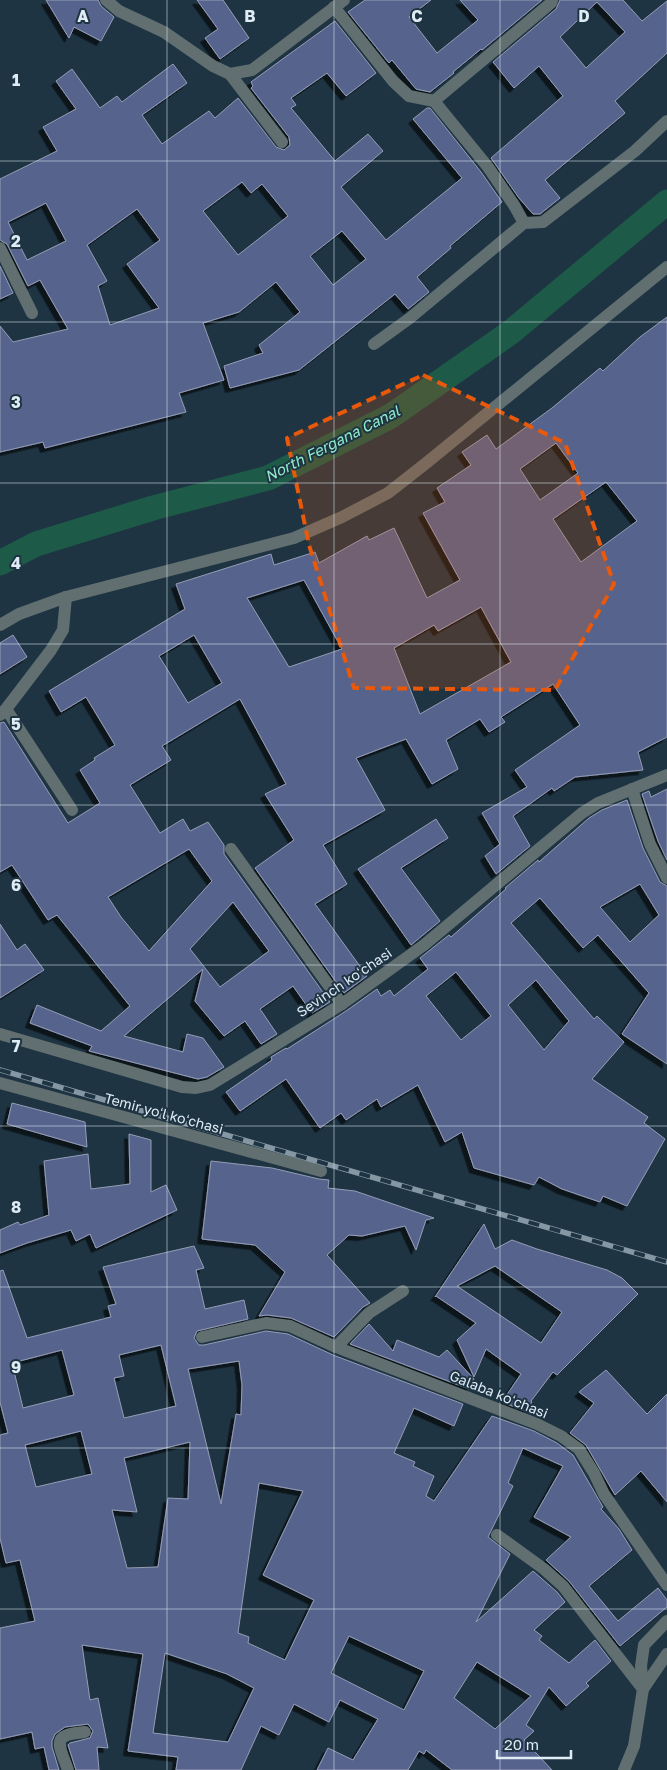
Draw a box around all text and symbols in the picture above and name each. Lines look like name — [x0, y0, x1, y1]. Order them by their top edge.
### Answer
text: A — [77, 6, 89, 26]
text: B — [244, 6, 256, 26]
text: C — [411, 6, 423, 26]
text: D — [578, 6, 590, 26]
text: 1 — [12, 70, 20, 90]
text: 2 — [11, 231, 21, 251]
text: 3 — [11, 392, 21, 412]
water label: North Fergana Canal — [262, 401, 404, 486]
text: 4 — [11, 553, 21, 573]
text: 5 — [11, 714, 21, 734]
text: 6 — [11, 875, 21, 895]
street label: Sevinch koʻchasi — [293, 944, 395, 1020]
text: 7 — [12, 1036, 21, 1056]
street label: Temir yoʻl koʻchasi — [103, 1089, 225, 1137]
text: 8 — [11, 1197, 21, 1217]
text: 9 — [11, 1357, 21, 1377]
street label: Galaba koʻchasi — [447, 1367, 551, 1421]
scale bar — [497, 1728, 571, 1760]
text: 20 m — [504, 1735, 539, 1753]

